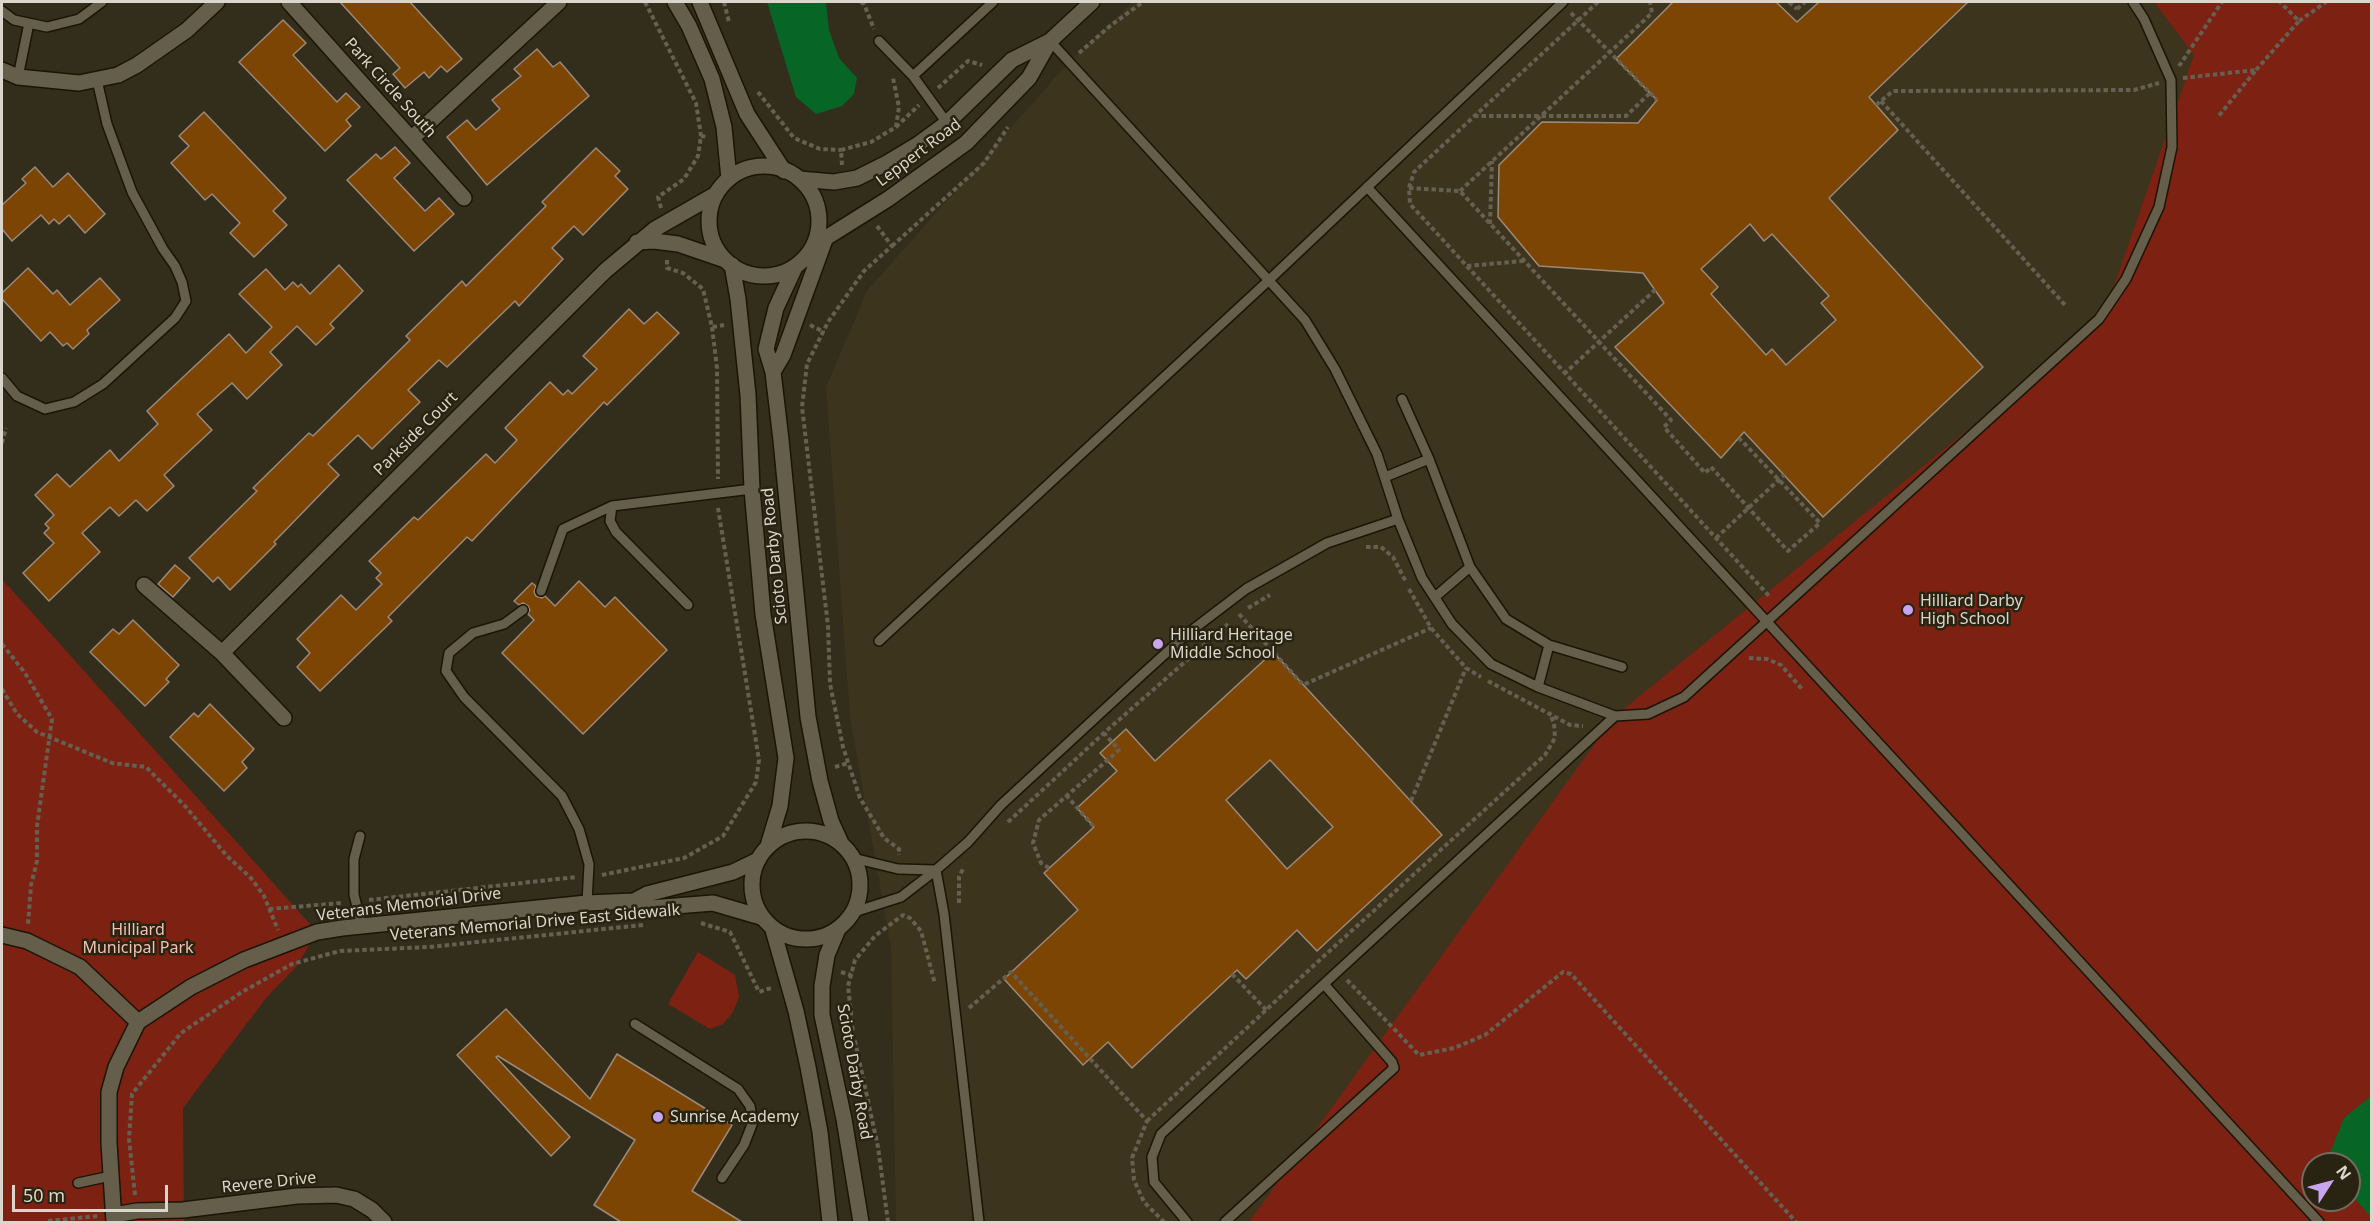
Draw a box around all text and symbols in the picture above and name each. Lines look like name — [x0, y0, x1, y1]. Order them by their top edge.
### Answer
street label: Park Circle South — [340, 34, 440, 142]
street label: Leppert Road — [873, 115, 965, 191]
street label: Parkside Court — [370, 388, 462, 480]
street label: Scioto Darby Road — [758, 487, 792, 625]
place label: Hilliard Darby High School — [1920, 591, 2023, 629]
marker: Hilliard Darby High School — [1901, 603, 1915, 617]
place label: Hilliard Heritage Middle School — [1170, 625, 1293, 663]
marker: Hilliard Heritage Middle School — [1151, 637, 1165, 651]
street label: Veterans Memorial Drive — [316, 884, 502, 926]
street label: Veterans Memorial Drive East Sidewalk — [389, 901, 681, 945]
park label: Hilliard Municipal Park — [82, 920, 194, 958]
street label: Scioto Darby Road — [833, 1003, 875, 1141]
place label: Sunrise Academy — [670, 1107, 799, 1127]
marker: Sunrise Academy — [651, 1110, 665, 1124]
north arrow — [2301, 1152, 2361, 1212]
text: N — [2331, 1161, 2357, 1184]
street label: Revere Drive — [221, 1168, 317, 1198]
scale bar — [15, 1173, 171, 1211]
text: 50 m — [23, 1183, 65, 1207]

